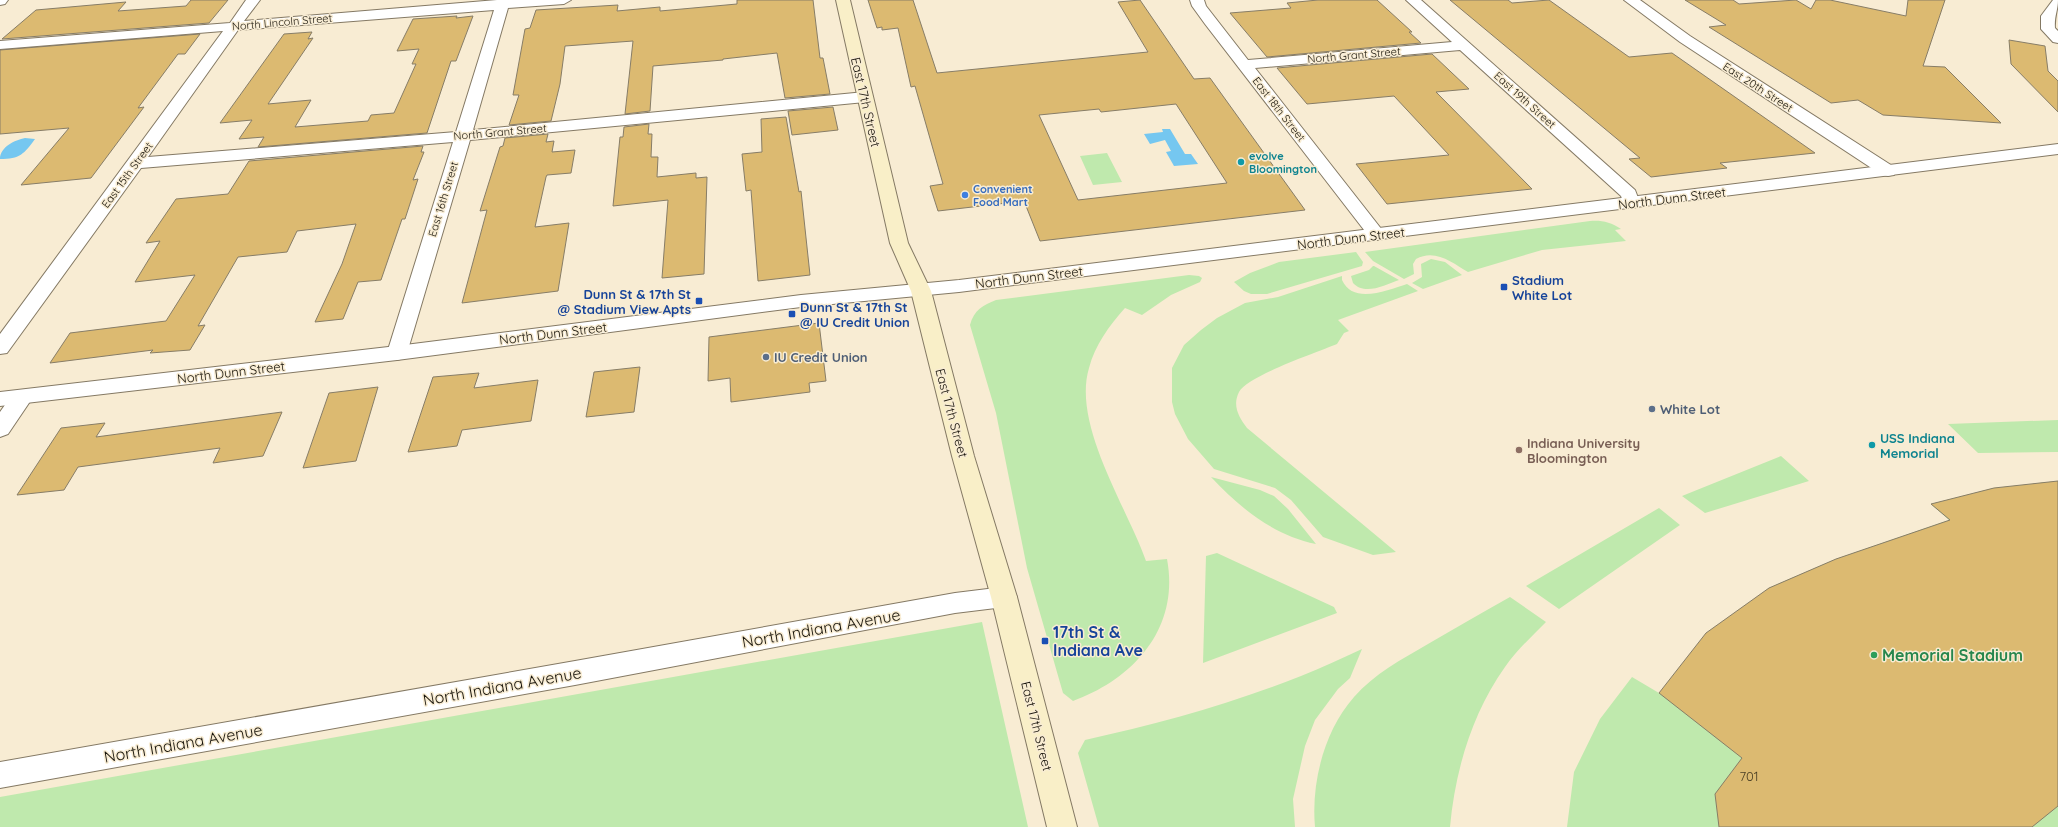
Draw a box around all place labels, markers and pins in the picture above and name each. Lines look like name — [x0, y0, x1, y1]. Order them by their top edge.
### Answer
place label: evolve Bloomington — [1249, 149, 1317, 176]
marker: evolve Bloomington — [1236, 157, 1246, 167]
place label: Convenient Food Mart — [973, 182, 1033, 209]
marker: Convenient Food Mart — [960, 190, 970, 200]
place label: Stadium White Lot — [1512, 272, 1572, 303]
marker: Stadium White Lot — [1499, 282, 1509, 292]
place label: Dunn St & 17th St @ Stadium View Apts — [558, 286, 691, 317]
marker: Dunn St & 17th St @ Stadium View Apts — [694, 296, 704, 306]
place label: Dunn St & 17th St @ IU Credit Union — [800, 299, 910, 330]
marker: Dunn St & 17th St @ IU Credit Union — [787, 309, 797, 319]
place label: IU Credit Union — [774, 349, 868, 365]
marker: IU Credit Union — [761, 352, 771, 362]
place label: White Lot — [1660, 401, 1720, 417]
marker: White Lot — [1647, 404, 1657, 414]
place label: USS Indiana Memorial — [1880, 430, 1955, 461]
place label: Indiana University Bloomington — [1527, 435, 1640, 466]
marker: USS Indiana Memorial — [1867, 440, 1877, 450]
marker: Indiana University Bloomington — [1514, 445, 1524, 455]
place label: 17th St & Indiana Ave — [1053, 622, 1143, 660]
marker: 17th St & Indiana Ave — [1040, 636, 1050, 646]
place label: Memorial Stadium — [1882, 645, 2023, 665]
marker: Memorial Stadium — [1869, 650, 1879, 660]

